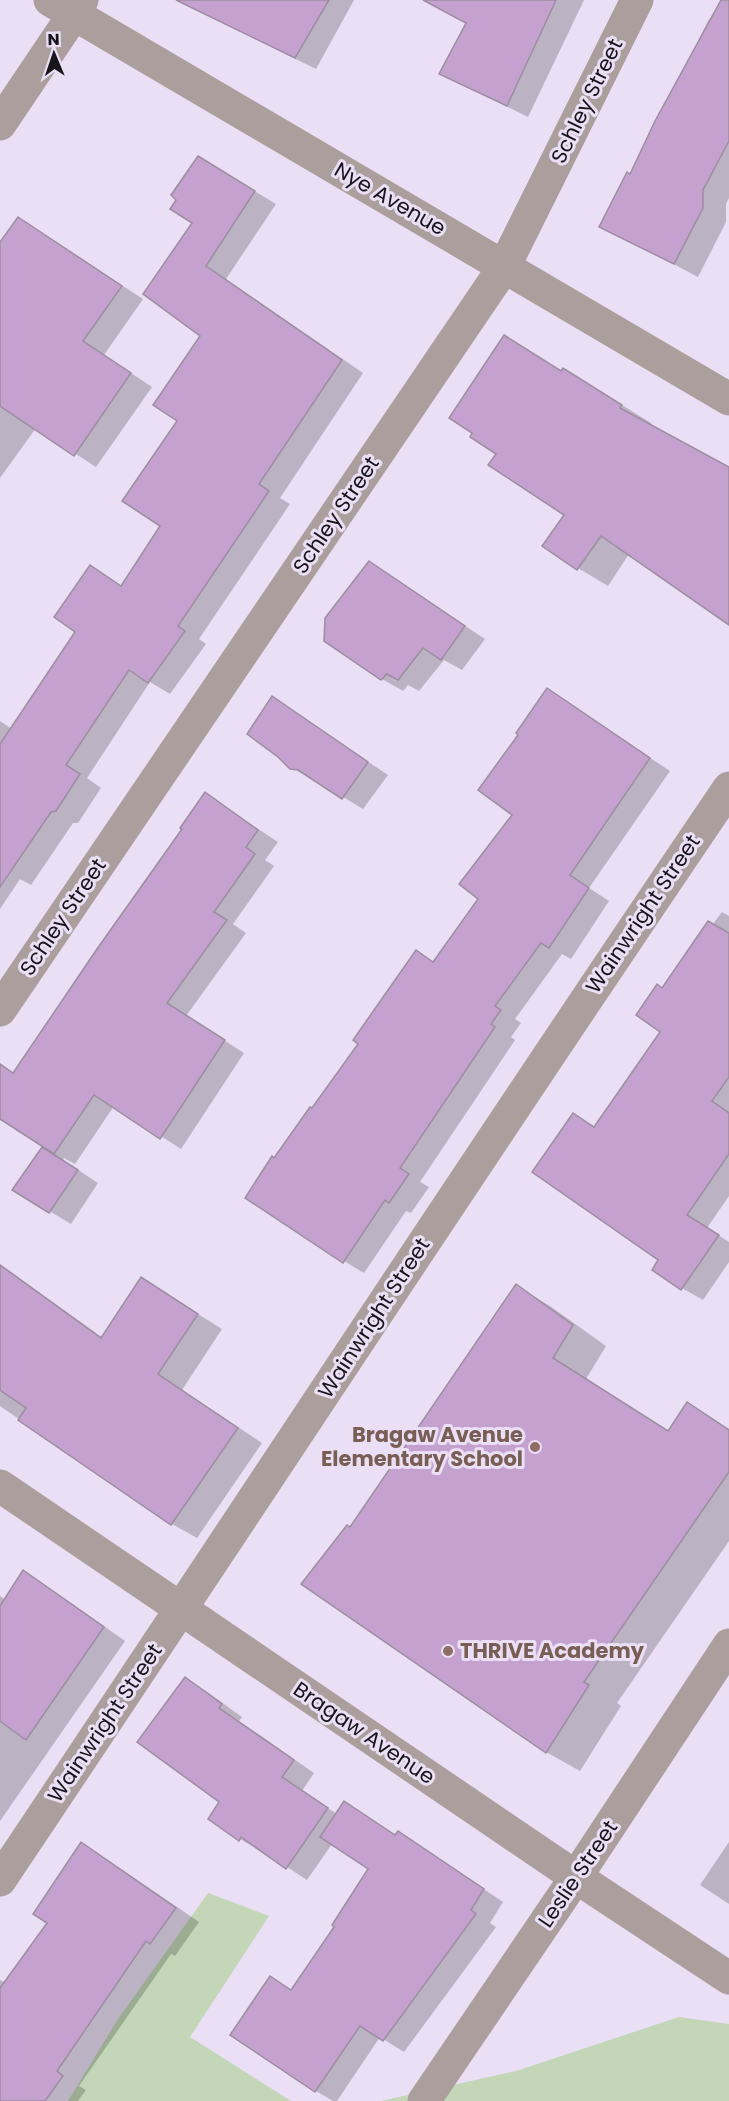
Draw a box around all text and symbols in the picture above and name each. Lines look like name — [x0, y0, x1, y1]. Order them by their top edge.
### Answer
north arrow — [24, 24, 84, 84]
text: N — [47, 28, 60, 51]
street label: Schley Street — [544, 33, 629, 168]
street label: Nye Avenue — [329, 155, 451, 242]
street label: Schley Street — [286, 450, 386, 579]
street label: Wainwright Street — [579, 829, 707, 999]
street label: Schley Street — [13, 852, 113, 981]
street label: Wainwright Street — [311, 1232, 436, 1404]
place label: Bragaw Avenue Elementary School — [321, 1420, 523, 1473]
marker: Bragaw Avenue Elementary School — [528, 1440, 542, 1454]
place label: THRIVE Academy — [460, 1636, 645, 1665]
street label: Wainwright Street — [41, 1638, 169, 1808]
marker: THRIVE Academy — [441, 1644, 455, 1658]
street label: Bragaw Avenue — [288, 1674, 441, 1791]
street label: Leslie Street — [531, 1814, 624, 1933]

